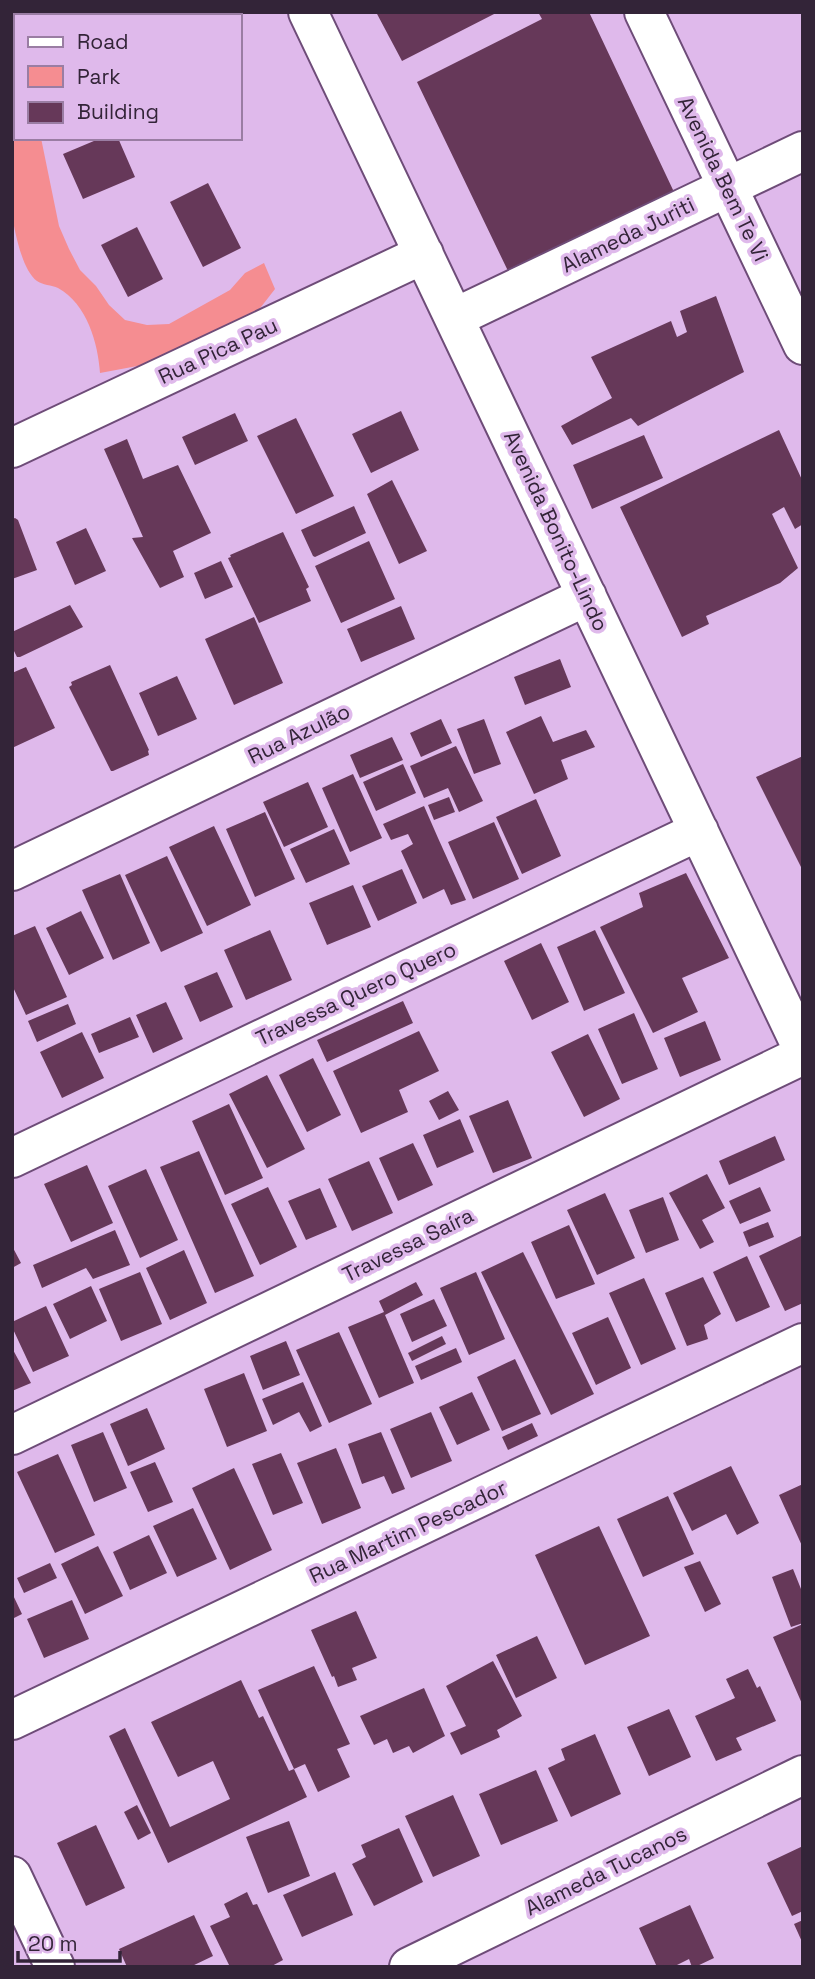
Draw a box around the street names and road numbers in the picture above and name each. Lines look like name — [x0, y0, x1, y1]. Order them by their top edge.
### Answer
street label: Avenida Bem Te Vi — [672, 92, 775, 266]
street label: Alameda Juriti — [557, 191, 699, 278]
street label: Rua Pica Pau — [154, 311, 282, 390]
street label: Avenida Bonito-Lindo — [498, 426, 615, 635]
street label: Rua Azulão — [243, 697, 354, 770]
street label: Travessa Quero Quero — [251, 935, 460, 1052]
street label: Travessa Saíra — [338, 1201, 478, 1288]
street label: Rua Martim Pescador — [305, 1474, 511, 1589]
street label: Alameda Tucanos — [521, 1820, 691, 1921]

